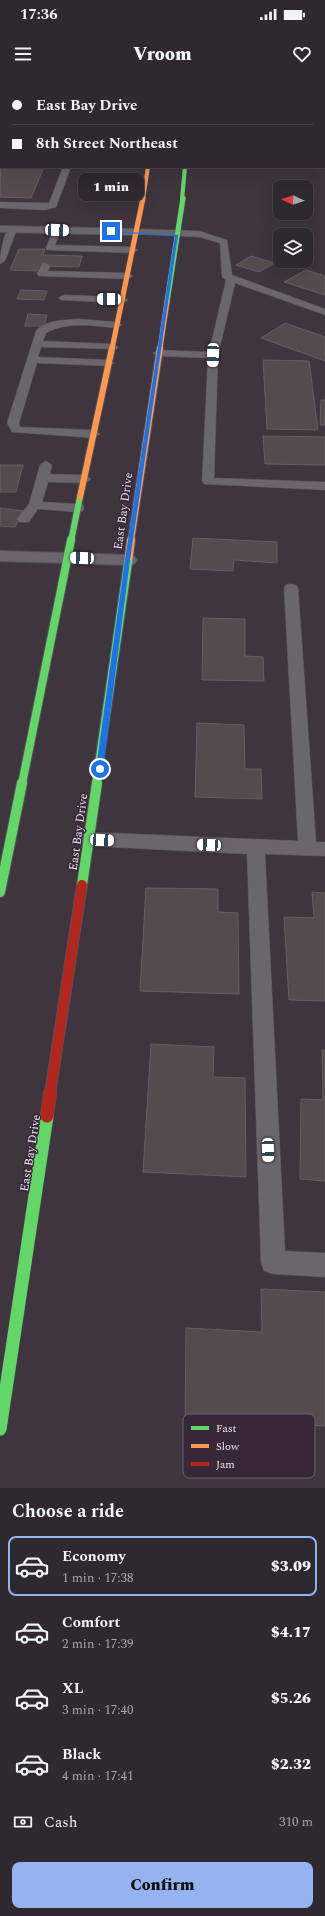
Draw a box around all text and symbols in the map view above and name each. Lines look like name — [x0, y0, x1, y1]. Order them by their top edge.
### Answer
text: 17:36 — [20, 3, 58, 26]
text: Vroom — [133, 41, 192, 68]
icon: menu — [12, 43, 34, 65]
icon: heart — [291, 43, 313, 65]
text: East Bay Drive — [36, 94, 137, 117]
text: 8th Street Northeast — [36, 132, 178, 155]
callout: 1 min — [78, 173, 144, 201]
text: 1 min — [93, 177, 129, 197]
north arrow — [273, 180, 313, 220]
map controls — [273, 180, 313, 268]
route end — [102, 222, 120, 240]
car — [45, 224, 69, 236]
button: layers — [273, 228, 313, 268]
car — [97, 293, 121, 305]
car — [207, 343, 219, 367]
street label: East Bay Drive — [109, 471, 138, 551]
car — [70, 552, 94, 564]
route start — [91, 760, 109, 778]
street label: East Bay Drive — [64, 792, 93, 872]
car — [90, 833, 114, 847]
car — [197, 838, 221, 852]
street label: East Bay Drive — [15, 1113, 46, 1193]
car — [262, 1138, 274, 1162]
legend — [183, 1414, 315, 1478]
text: Fast — [216, 1420, 237, 1437]
text: Slow — [216, 1438, 240, 1455]
text: Jam — [216, 1456, 235, 1473]
text: Choose a ride — [12, 1498, 124, 1525]
text: Economy — [62, 1545, 126, 1568]
icon: car — [14, 1548, 50, 1584]
text: $3.09 — [271, 1555, 311, 1578]
text: 1 min · 17:38 — [62, 1568, 134, 1588]
text: Comfort — [62, 1611, 120, 1634]
icon: car — [14, 1614, 50, 1650]
text: $4.17 — [271, 1621, 311, 1644]
text: 2 min · 17:39 — [62, 1634, 134, 1654]
text: XL — [62, 1677, 83, 1700]
icon: car — [14, 1680, 50, 1716]
text: $5.26 — [271, 1687, 311, 1710]
text: 3 min · 17:40 — [62, 1700, 134, 1720]
text: Black — [62, 1743, 101, 1766]
icon: car — [14, 1746, 50, 1782]
text: $2.32 — [271, 1753, 311, 1776]
text: 4 min · 17:41 — [62, 1766, 134, 1786]
icon: cash — [12, 1811, 34, 1833]
text: Cash — [44, 1811, 77, 1834]
text: 310 m — [279, 1812, 313, 1832]
button: Confirm — [12, 1862, 313, 1908]

